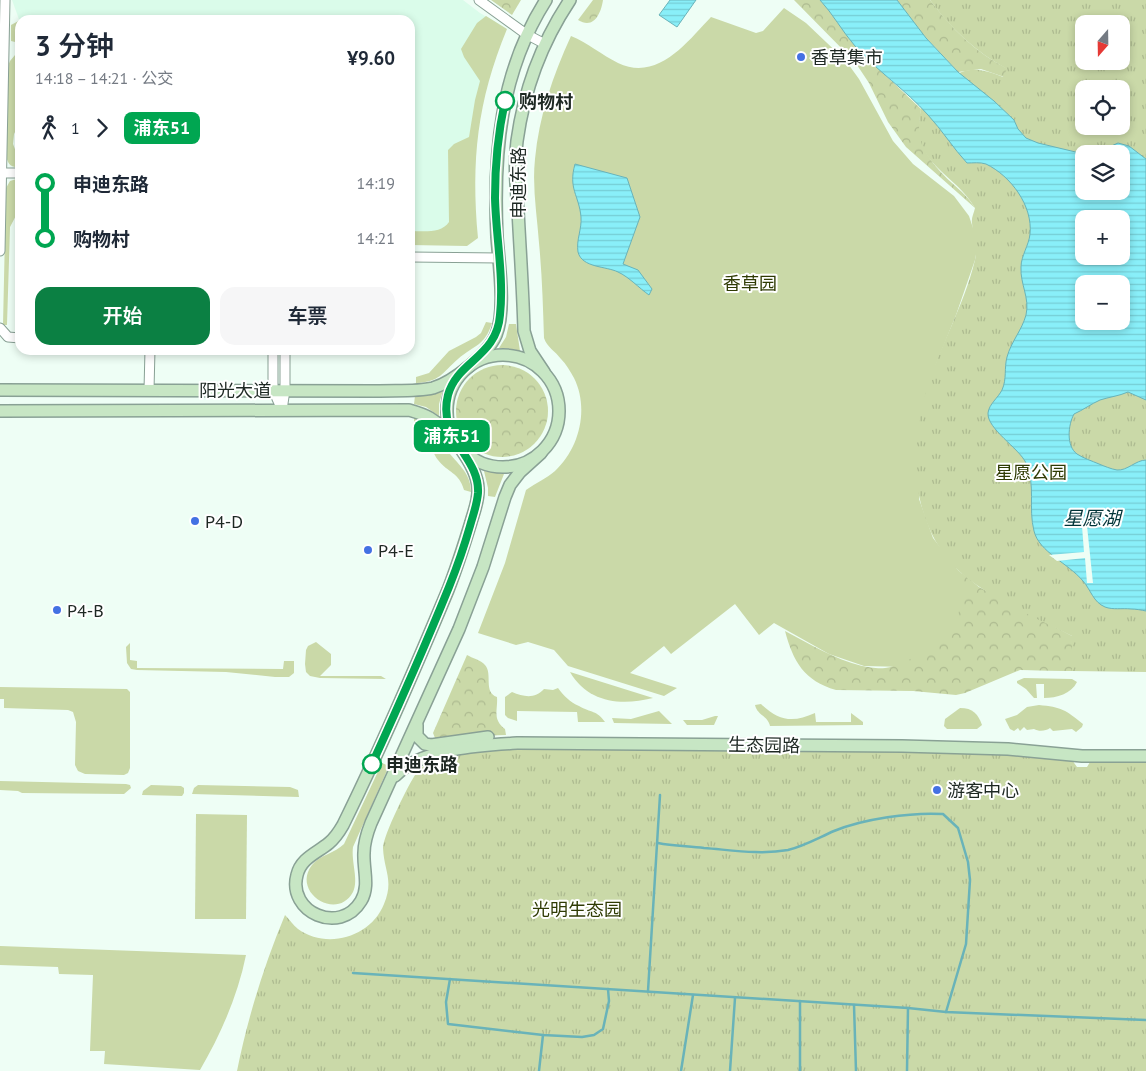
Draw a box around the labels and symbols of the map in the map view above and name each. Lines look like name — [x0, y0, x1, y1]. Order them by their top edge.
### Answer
north arrow — [1075, 15, 1130, 70]
place label: 香草集市 — [811, 46, 883, 69]
marker: 香草集市 — [795, 51, 807, 63]
place label: 购物村 — [519, 90, 573, 113]
marker: 购物村 — [495, 91, 515, 111]
street label: 申迪东路 — [507, 147, 530, 219]
park label: 香草园 — [723, 272, 777, 295]
street label: 阳光大道 — [199, 379, 271, 402]
line badge: 浦东51 — [417, 420, 487, 452]
park label: 星愿公园 — [995, 461, 1067, 484]
water label: 星愿湖 — [1063, 506, 1123, 530]
place label: P4-D — [205, 510, 243, 533]
marker: P4-D — [189, 515, 201, 527]
place label: P4-E — [378, 539, 414, 562]
marker: P4-E — [362, 544, 374, 556]
place label: P4-B — [67, 599, 104, 622]
marker: P4-B — [51, 604, 63, 616]
street label: 生态园路 — [728, 733, 800, 757]
place label: 申迪东路 — [386, 753, 458, 776]
marker: 申迪东路 — [362, 754, 382, 774]
place label: 游客中心 — [947, 779, 1019, 802]
marker: 游客中心 — [931, 784, 943, 796]
park label: 光明生态园 — [532, 898, 622, 921]

